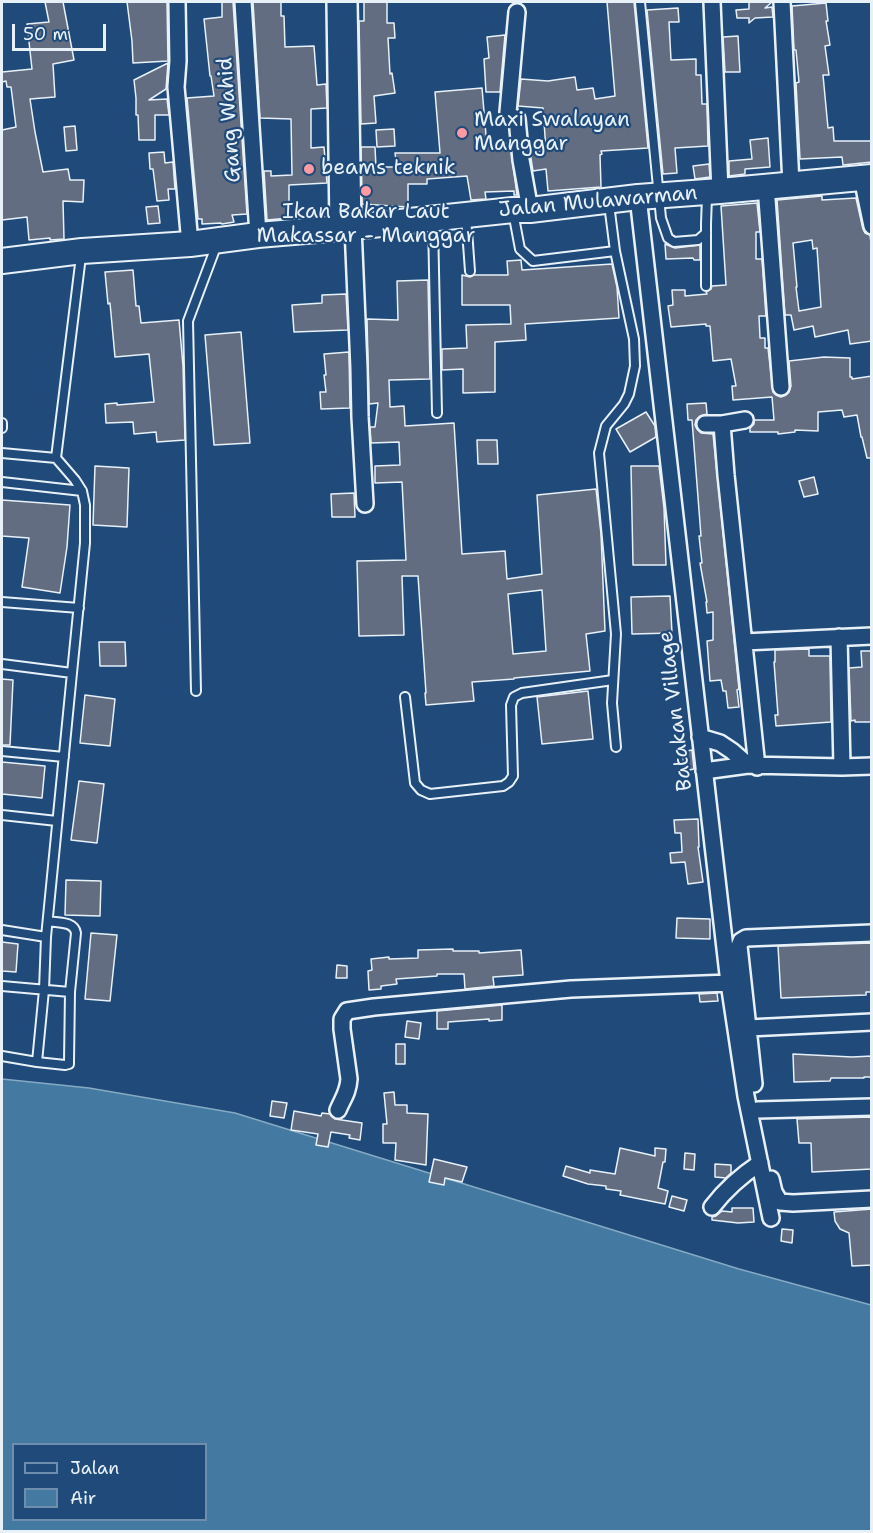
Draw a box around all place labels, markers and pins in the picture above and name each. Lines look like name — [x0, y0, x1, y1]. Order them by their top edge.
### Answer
place label: Maxi Swalayan Manggar — [474, 108, 630, 158]
marker: Maxi Swalayan Manggar — [455, 126, 469, 140]
place label: beams teknik — [321, 156, 456, 182]
marker: beams teknik — [302, 162, 316, 176]
marker: Ikan Bakar Laut Makassar - Manggar — [359, 184, 373, 198]
place label: Ikan Bakar Laut Makassar - Manggar — [257, 200, 475, 250]

